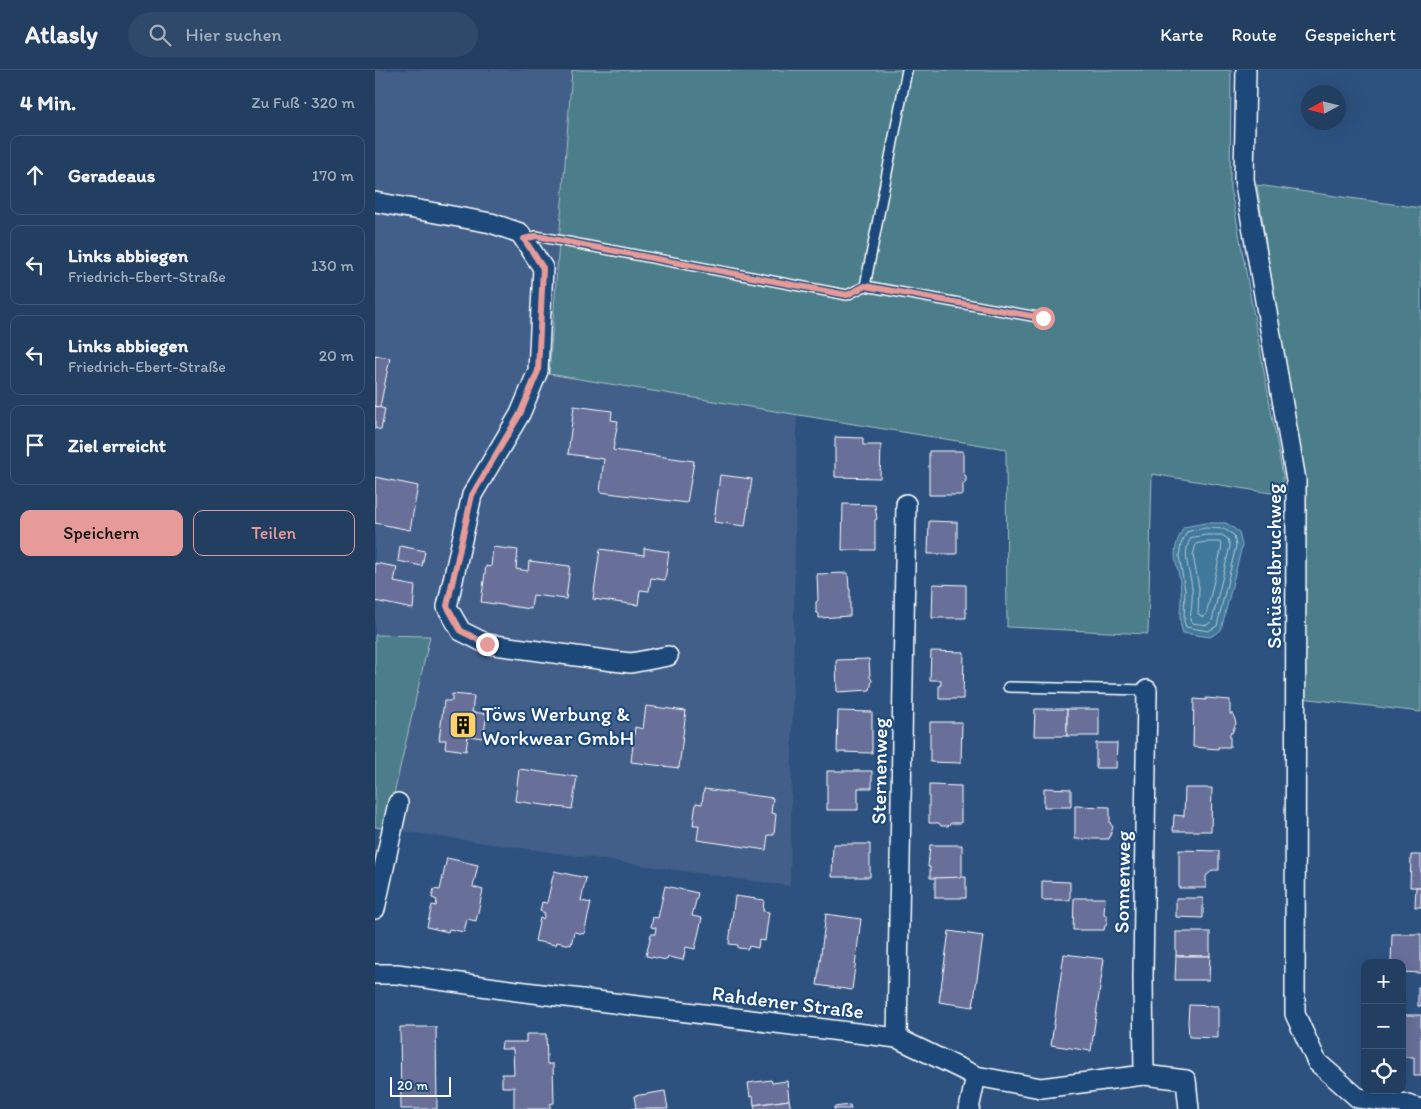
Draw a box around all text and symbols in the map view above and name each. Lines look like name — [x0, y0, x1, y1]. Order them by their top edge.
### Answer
search box — [128, 12, 478, 57]
text: Atlasly — [25, 20, 98, 49]
icon: search — [146, 21, 174, 49]
text: Hier suchen — [186, 23, 282, 46]
text: Karte — [1160, 24, 1203, 46]
text: Route — [1231, 24, 1277, 46]
text: Gespeichert — [1305, 24, 1396, 46]
north arrow — [1301, 85, 1346, 130]
text: 4 Min. — [20, 90, 76, 115]
text: Zu Fuß · 320 m — [252, 93, 355, 112]
icon: ahead — [21, 161, 49, 189]
text: Geradeaus — [68, 164, 155, 187]
text: 170 m — [312, 166, 354, 185]
text: Links abbiegen — [68, 244, 188, 267]
icon: left — [21, 251, 49, 279]
text: 130 m — [311, 256, 354, 275]
text: Friedrich-Ebert-Straße — [68, 267, 226, 286]
route start — [1032, 307, 1055, 330]
text: Links abbiegen — [68, 334, 188, 357]
icon: left — [21, 341, 49, 369]
text: 20 m — [319, 346, 354, 365]
text: Friedrich-Ebert-Straße — [68, 357, 226, 376]
icon: arrive — [21, 431, 49, 459]
text: Ziel erreicht — [68, 434, 166, 457]
street label: Schüsselbruchweg — [1261, 483, 1286, 649]
button: Speichern — [20, 510, 183, 556]
button: Teilen — [193, 510, 355, 556]
route end — [476, 633, 499, 656]
place label: Töws Werbung & Workwear GmbH — [482, 701, 634, 750]
building icon: Töws Werbung & Workwear GmbH — [448, 710, 478, 740]
street label: Sternenweg — [866, 717, 892, 824]
street label: Sonnenweg — [1109, 830, 1135, 934]
map controls — [1361, 959, 1406, 1094]
button: + — [1361, 959, 1406, 1004]
street label: Rahdener Straße — [711, 980, 865, 1024]
button: − — [1361, 1004, 1406, 1049]
button: locate — [1361, 1049, 1406, 1094]
scale bar — [390, 1074, 451, 1097]
text: 20 m — [397, 1077, 428, 1094]

